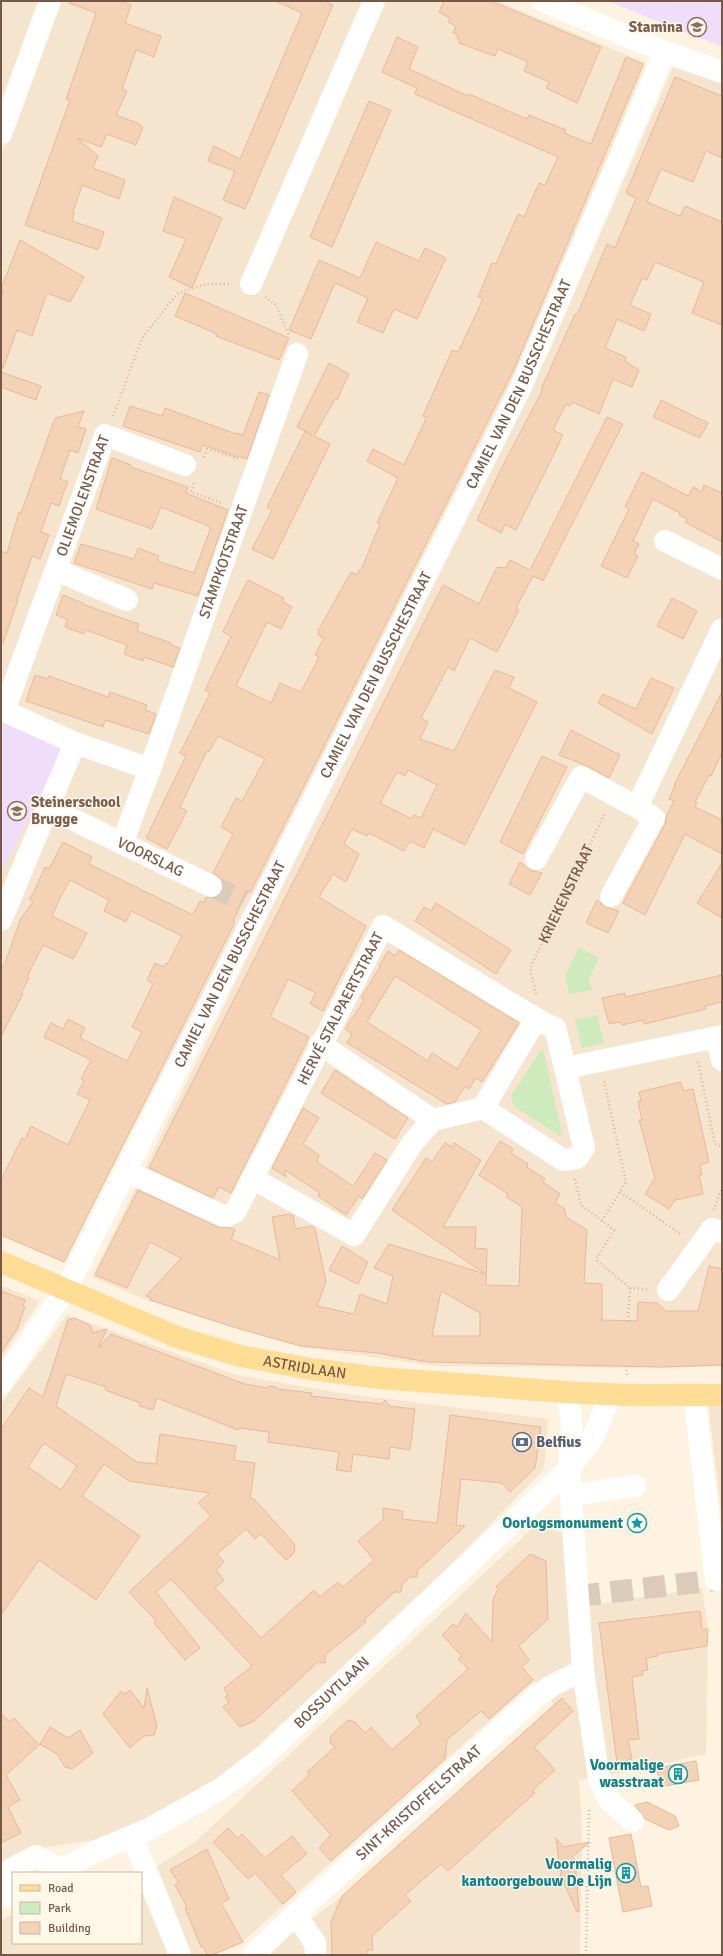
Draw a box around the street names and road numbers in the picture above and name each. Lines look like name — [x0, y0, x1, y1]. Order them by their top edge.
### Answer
street label: CAMIEL VAN DEN BUSSCHESTRAAT — [462, 276, 575, 492]
street label: OLIEMOLENSTRAAT — [52, 432, 113, 559]
street label: STAMPKOTSTRAAT — [195, 502, 252, 621]
street label: CAMIEL VAN DEN BUSSCHESTRAAT — [316, 568, 436, 781]
street label: VOORSLAG — [114, 833, 187, 881]
street label: KRIEKENSTRAAT — [534, 841, 598, 946]
street label: CAMIEL VAN DEN BUSSCHESTRAAT — [170, 857, 290, 1071]
street label: HERVÉ STALPAERTSTRAAT — [293, 928, 388, 1088]
street label: ASTRIDLAAN — [262, 1351, 348, 1383]
street label: BOSSUYTLAAN — [290, 1653, 373, 1732]
street label: SINT-KRISTOFFELSTRAAT — [352, 1741, 486, 1864]

